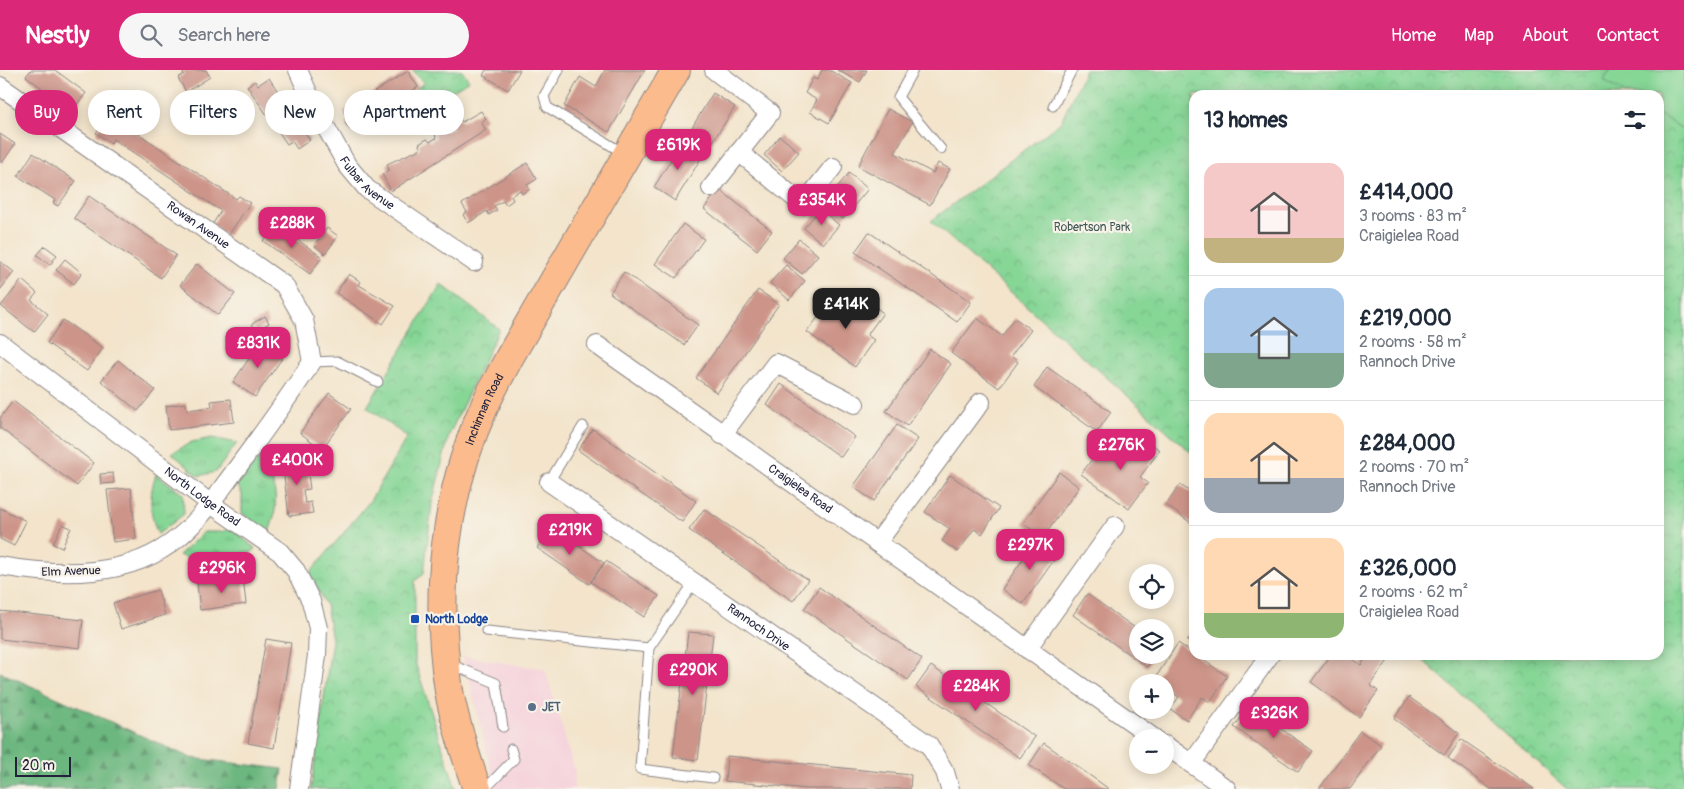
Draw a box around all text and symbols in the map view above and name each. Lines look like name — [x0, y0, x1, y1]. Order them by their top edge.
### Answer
search box — [119, 13, 469, 58]
text: Nestly — [25, 21, 89, 50]
icon: search — [137, 21, 165, 49]
text: Search here — [177, 23, 270, 47]
text: Home — [1391, 24, 1436, 47]
text: Map — [1464, 24, 1494, 47]
text: About — [1522, 24, 1568, 47]
text: Contact — [1596, 24, 1659, 47]
chip: Buy — [15, 90, 78, 135]
chip: Rent — [88, 90, 160, 135]
chip: Filters — [170, 90, 255, 135]
chip: New — [265, 90, 334, 135]
chip: Apartment — [344, 90, 464, 135]
icon: filters — [1621, 106, 1649, 134]
text: 13 homes — [1204, 107, 1287, 134]
pin: £619K — [643, 128, 713, 171]
text: £619K — [656, 135, 700, 155]
street label: Fulbar Avenue — [336, 154, 397, 213]
text: £414,000 — [1359, 179, 1453, 206]
icon: home — [1244, 183, 1304, 243]
pin: £354K — [787, 184, 857, 226]
text: £354K — [799, 190, 845, 210]
street label: Rowan Avenue — [164, 198, 232, 252]
pin: £288K — [257, 206, 327, 249]
text: 3 rooms · 83 m² — [1359, 206, 1467, 226]
text: £288K — [269, 213, 315, 233]
park label: Robertson Park — [1054, 220, 1130, 235]
text: Craigielea Road — [1359, 226, 1459, 246]
pin: £414K — [811, 288, 881, 330]
text: £414K — [824, 294, 868, 314]
text: £219,000 — [1359, 305, 1452, 332]
icon: home — [1244, 308, 1304, 368]
pin: £831K — [223, 326, 293, 369]
text: 2 rooms · 58 m² — [1359, 332, 1467, 352]
text: £831K — [236, 333, 280, 353]
text: Rannoch Drive — [1359, 352, 1456, 372]
street label: Inchinnan Road — [462, 371, 508, 448]
pin: £276K — [1086, 428, 1156, 471]
text: £284,000 — [1359, 430, 1455, 457]
icon: home — [1244, 433, 1304, 493]
text: £276K — [1098, 435, 1144, 455]
pin: £400K — [262, 444, 332, 486]
text: £400K — [271, 450, 323, 470]
text: 2 rooms · 70 m² — [1359, 457, 1469, 477]
street label: Craigielea Road — [765, 461, 835, 517]
street label: North Lodge Road — [161, 464, 243, 530]
text: Rannoch Drive — [1359, 477, 1456, 497]
pin: £219K — [535, 514, 605, 556]
text: £219K — [548, 520, 592, 540]
pin: £297K — [995, 528, 1065, 571]
text: £297K — [1007, 535, 1053, 555]
pin: £296K — [187, 552, 257, 594]
text: £326,000 — [1359, 555, 1457, 582]
text: £296K — [199, 558, 245, 578]
icon: home — [1244, 558, 1304, 618]
street label: Elm Avenue — [41, 563, 101, 580]
map controls — [1129, 564, 1174, 774]
button: locate — [1129, 564, 1174, 609]
text: 2 rooms · 62 m² — [1359, 582, 1468, 602]
street label: Rannoch Drive — [724, 601, 793, 654]
text: Craigielea Road — [1359, 602, 1459, 622]
place label: North Lodge — [425, 612, 489, 627]
marker: North Lodge — [409, 613, 421, 625]
button: layers — [1129, 619, 1174, 664]
pin: £290K — [658, 654, 728, 696]
text: £290K — [669, 660, 717, 680]
pin: £284K — [941, 670, 1011, 712]
button: + — [1129, 674, 1174, 719]
text: £284K — [953, 676, 999, 696]
pin: £326K — [1239, 696, 1309, 739]
place label: JET — [542, 700, 561, 715]
marker: JET — [526, 701, 538, 713]
text: £326K — [1250, 703, 1298, 723]
button: − — [1129, 729, 1174, 774]
scale bar — [15, 754, 71, 777]
text: 20 m — [22, 757, 55, 774]

